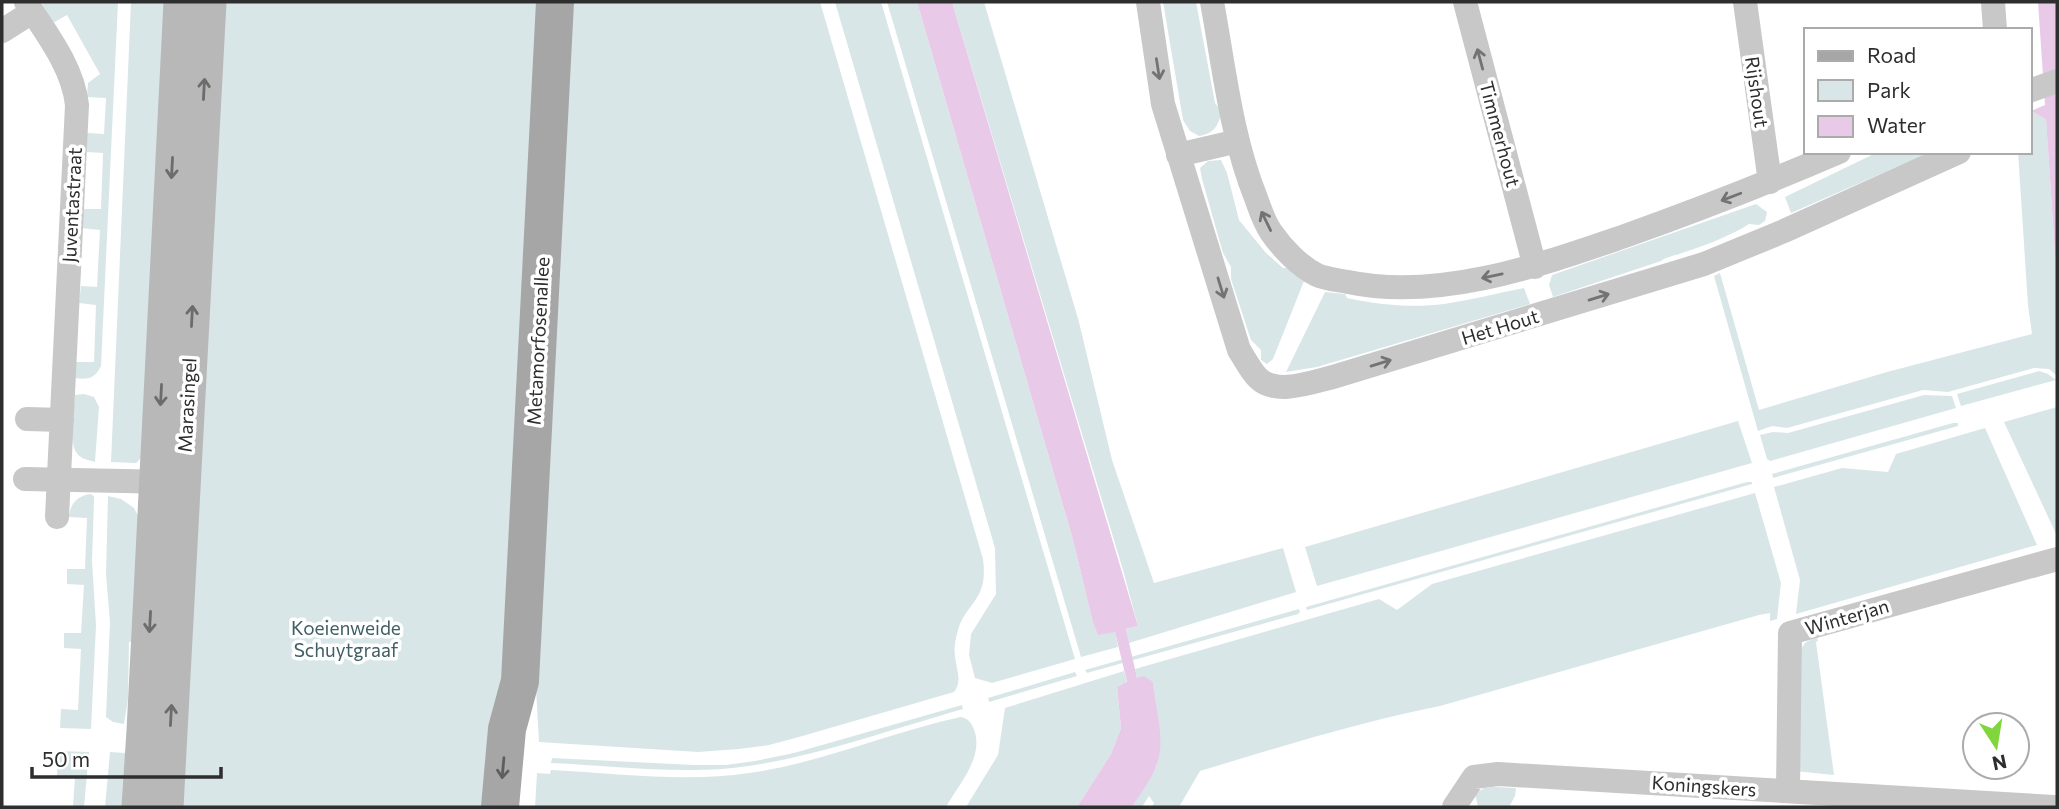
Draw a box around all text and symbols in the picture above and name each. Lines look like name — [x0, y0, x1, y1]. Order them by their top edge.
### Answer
legend — [1804, 28, 2031, 154]
text: Road — [1867, 42, 1916, 67]
one-way arrow — [1473, 48, 1486, 71]
street label: Rijshout — [1741, 55, 1774, 129]
one-way arrow — [1152, 57, 1165, 80]
text: Park — [1867, 77, 1911, 102]
one-way arrow — [198, 78, 211, 101]
street label: Timmerhout — [1475, 79, 1526, 189]
text: Water — [1867, 112, 1926, 137]
street label: Juventastraat — [57, 146, 86, 263]
one-way arrow — [166, 156, 179, 179]
one-way arrow — [1720, 191, 1742, 204]
one-way arrow — [1259, 211, 1272, 232]
street label: Metamorfosenallee — [522, 256, 553, 426]
one-way arrow — [1481, 270, 1504, 284]
one-way arrow — [1215, 276, 1228, 298]
one-way arrow — [1587, 290, 1609, 303]
street label: Het Hout — [1458, 304, 1541, 349]
one-way arrow — [186, 305, 199, 328]
one-way arrow — [1370, 355, 1392, 368]
street label: Marasingel — [173, 357, 200, 453]
one-way arrow — [154, 383, 167, 406]
street label: Winterjan — [1802, 594, 1891, 639]
one-way arrow — [143, 610, 156, 633]
park label: Koeienweide Schuytgraaf — [291, 616, 401, 661]
one-way arrow — [164, 703, 177, 726]
north arrow — [1961, 711, 2031, 781]
scale bar — [32, 736, 220, 780]
text: 50 m — [42, 746, 90, 771]
text: N — [1990, 750, 2009, 776]
one-way arrow — [496, 756, 509, 778]
street label: Koningskers — [1651, 770, 1757, 801]

